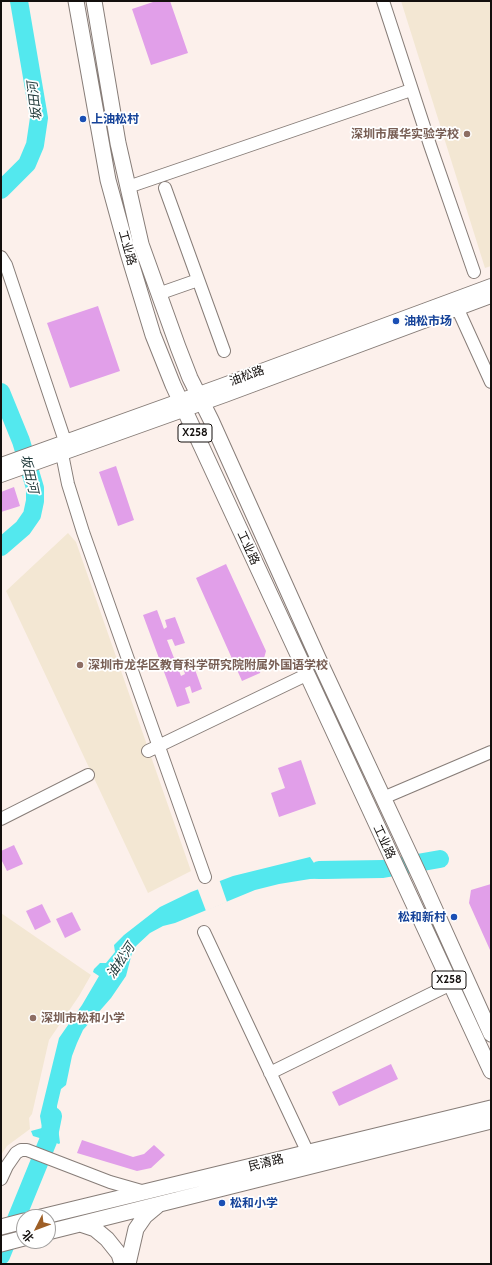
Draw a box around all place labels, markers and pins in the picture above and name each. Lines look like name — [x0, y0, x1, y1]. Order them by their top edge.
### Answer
place label: 上油松村 — [91, 112, 139, 126]
marker: 上油松村 — [78, 114, 88, 124]
place label: 深圳市展华实验学校 — [351, 127, 459, 141]
marker: 深圳市展华实验学校 — [462, 129, 472, 139]
place label: 油松市场 — [404, 314, 452, 328]
marker: 油松市场 — [391, 316, 401, 326]
place label: 深圳市龙华区教育科学研究院附属外国语学校 — [88, 658, 328, 672]
marker: 深圳市龙华区教育科学研究院附属外国语学校 — [75, 660, 85, 670]
place label: 松和新村 — [398, 910, 446, 924]
marker: 松和新村 — [449, 912, 459, 922]
place label: 深圳市松和小学 — [41, 1011, 125, 1025]
marker: 深圳市松和小学 — [28, 1013, 38, 1023]
place label: 松和小学 — [230, 1196, 278, 1210]
marker: 松和小学 — [217, 1198, 227, 1208]

